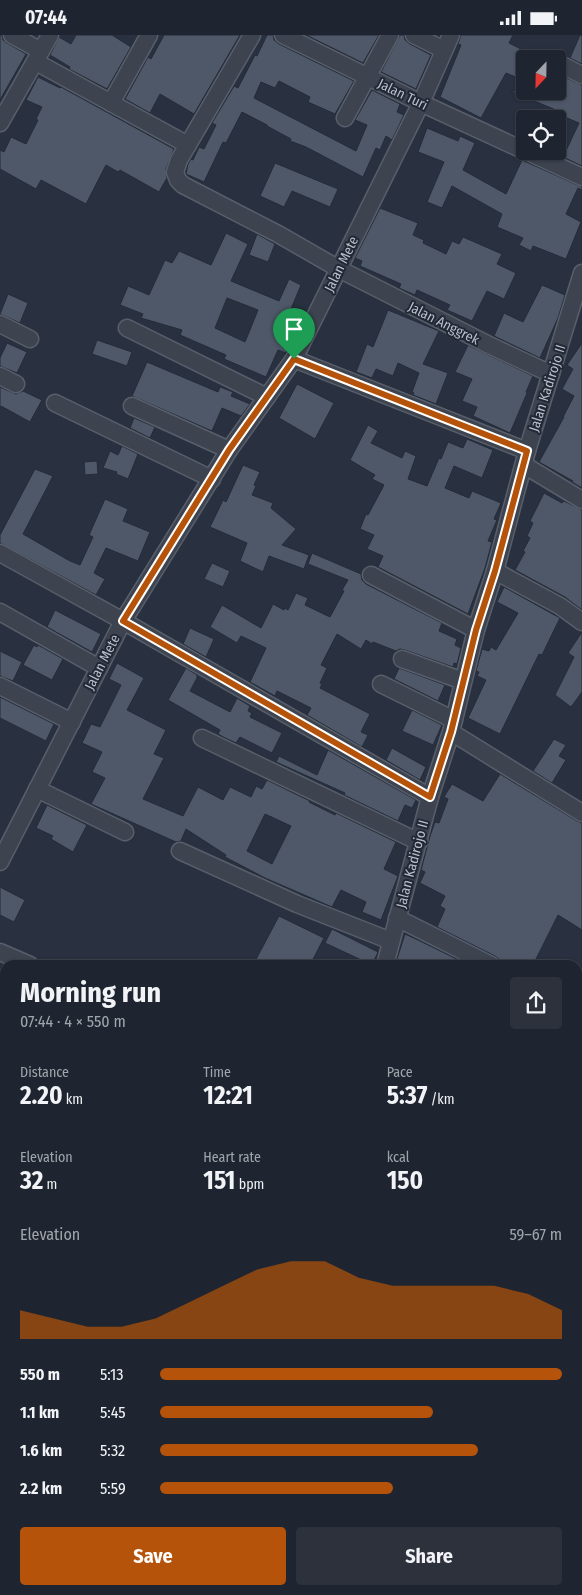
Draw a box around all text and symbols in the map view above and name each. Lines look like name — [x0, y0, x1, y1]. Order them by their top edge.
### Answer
text: 07:44 — [25, 6, 67, 29]
north arrow — [516, 50, 566, 100]
map controls — [516, 50, 566, 160]
street label: Jalan Turi — [375, 75, 430, 114]
button: locate — [516, 110, 566, 160]
street label: Jalan Mete — [321, 234, 362, 295]
street label: Jalan Anggrek — [405, 298, 483, 349]
pin — [273, 308, 315, 359]
icon: arrive — [280, 315, 308, 343]
street label: Jalan Kadirojo II — [525, 343, 570, 434]
street label: Jalan Mete — [81, 632, 124, 693]
street label: Jalan Kadirojo II — [393, 818, 432, 910]
text: Morning run — [20, 976, 161, 1009]
button: share — [510, 977, 562, 1029]
text: 07:44 · 4 × 550 m — [20, 1012, 126, 1031]
text: Distance — [20, 1064, 69, 1081]
text: Time — [203, 1064, 231, 1081]
text: Pace — [387, 1064, 413, 1081]
text: 2.20 — [20, 1081, 63, 1111]
text: 12:21 — [203, 1081, 253, 1111]
text: 5:37 — [387, 1081, 427, 1111]
text: km — [63, 1091, 83, 1108]
text: /km — [427, 1091, 455, 1108]
text: Elevation — [20, 1149, 73, 1166]
text: Heart rate — [203, 1149, 261, 1166]
text: kcal — [387, 1149, 409, 1166]
text: 32 — [20, 1166, 43, 1196]
text: 151 — [203, 1166, 235, 1196]
text: 150 — [387, 1166, 423, 1196]
text: m — [43, 1176, 57, 1193]
text: bpm — [235, 1176, 264, 1193]
text: Elevation — [20, 1225, 80, 1244]
text: 59–67 m — [509, 1225, 562, 1244]
text: 550 m — [20, 1365, 60, 1384]
text: 5:13 — [100, 1365, 124, 1384]
text: 1.1 km — [20, 1403, 59, 1422]
text: 5:45 — [100, 1403, 126, 1422]
text: 1.6 km — [20, 1441, 62, 1460]
text: 5:32 — [100, 1441, 125, 1460]
text: 2.2 km — [20, 1479, 62, 1498]
text: 5:59 — [100, 1479, 126, 1498]
button: Save — [20, 1527, 286, 1585]
button: Share — [296, 1527, 562, 1585]

